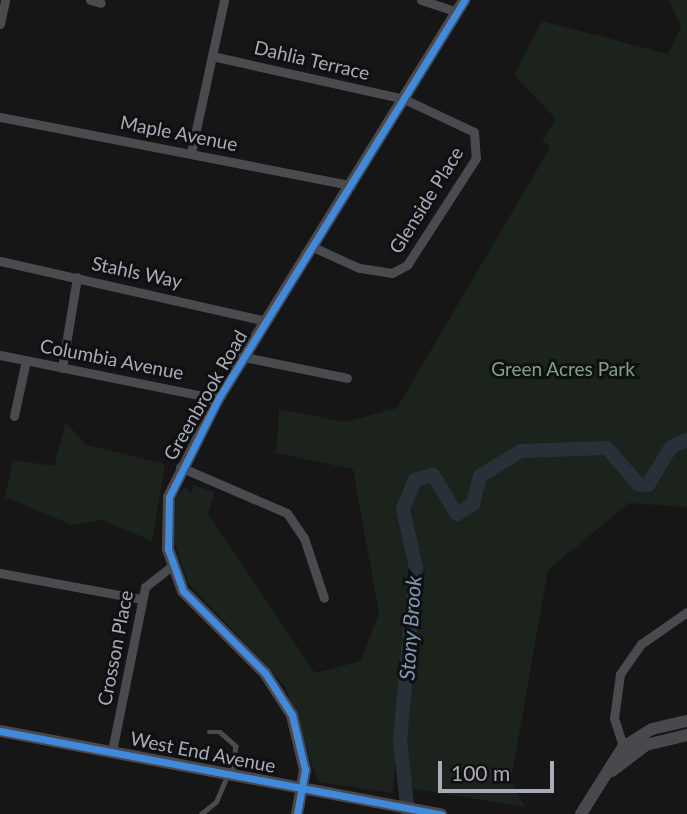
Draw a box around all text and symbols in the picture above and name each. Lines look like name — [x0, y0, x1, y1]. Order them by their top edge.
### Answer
street label: Dahlia Terrace — [252, 36, 372, 84]
street label: Maple Avenue — [118, 110, 240, 156]
street label: Glenside Place — [384, 142, 468, 258]
street label: Stahls Way — [90, 251, 184, 293]
street label: Greenbrook Road — [159, 326, 251, 464]
street label: Columbia Avenue — [38, 334, 186, 384]
park label: Green Acres Park — [491, 358, 635, 380]
water label: Stony Brook — [394, 575, 426, 681]
street label: Crosson Place — [93, 588, 137, 708]
street label: West End Avenue — [128, 727, 278, 777]
scale bar — [442, 748, 558, 792]
text: 100 m — [451, 760, 510, 785]

